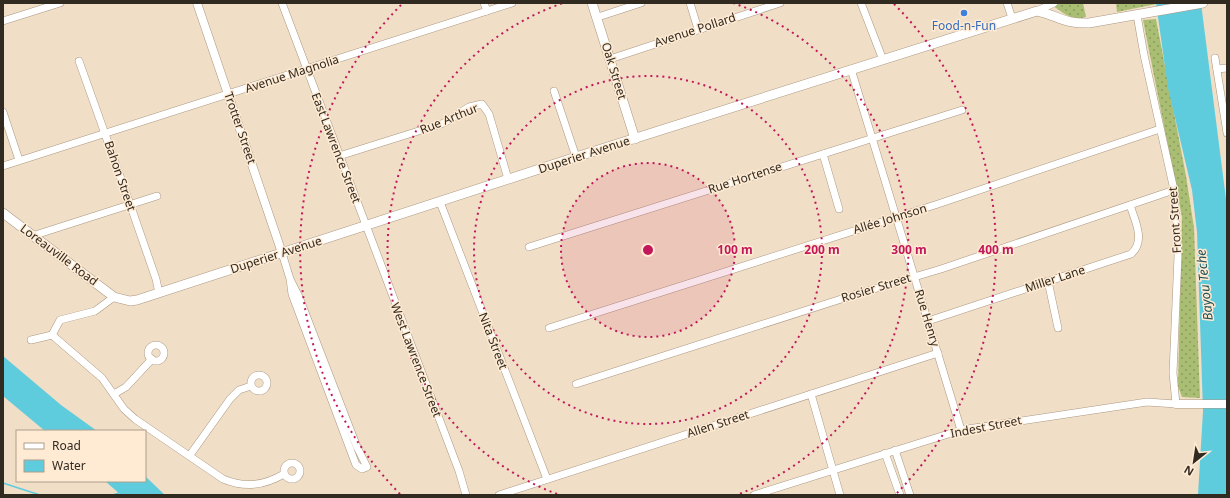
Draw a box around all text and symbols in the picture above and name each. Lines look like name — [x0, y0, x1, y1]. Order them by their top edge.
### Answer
street label: Avenue Pollard — [652, 8, 738, 51]
marker: Food-n-Fun — [959, 8, 969, 18]
place label: Food-n-Fun — [932, 17, 996, 34]
street label: Oak Street — [598, 40, 631, 102]
street label: Avenue Magnolia — [243, 50, 341, 97]
street label: Trotter Street — [220, 90, 261, 167]
street label: East Lawrence Street — [308, 90, 366, 206]
street label: Rue Arthur — [417, 99, 481, 138]
street label: Duperier Avenue — [536, 132, 632, 177]
street label: Bahon Street — [101, 138, 141, 214]
street label: Rue Hortense — [706, 157, 784, 197]
street label: Front Street — [1164, 186, 1185, 254]
street label: Allée Johnson — [851, 199, 929, 238]
street label: Loreauville Road — [17, 220, 102, 289]
street label: Duperier Avenue — [228, 232, 324, 277]
text: 100 m — [717, 241, 753, 258]
text: 200 m — [804, 241, 840, 258]
text: 300 m — [891, 241, 927, 258]
text: 400 m — [978, 241, 1014, 258]
centre of rings — [641, 243, 655, 257]
water label: Bayou Teche — [1191, 248, 1217, 321]
street label: Miller Lane — [1023, 261, 1087, 296]
street label: Rosier Street — [839, 269, 913, 306]
street label: Rue Henry — [911, 287, 944, 349]
street label: West Lawrence Street — [387, 300, 446, 420]
street label: Nita Street — [475, 310, 512, 372]
street label: Allen Street — [684, 405, 752, 442]
street label: Indest Street — [949, 411, 1024, 442]
legend — [16, 430, 146, 482]
text: Road — [52, 437, 81, 454]
north arrow — [1174, 442, 1214, 482]
text: Water — [52, 457, 86, 474]
text: N — [1181, 462, 1196, 480]

